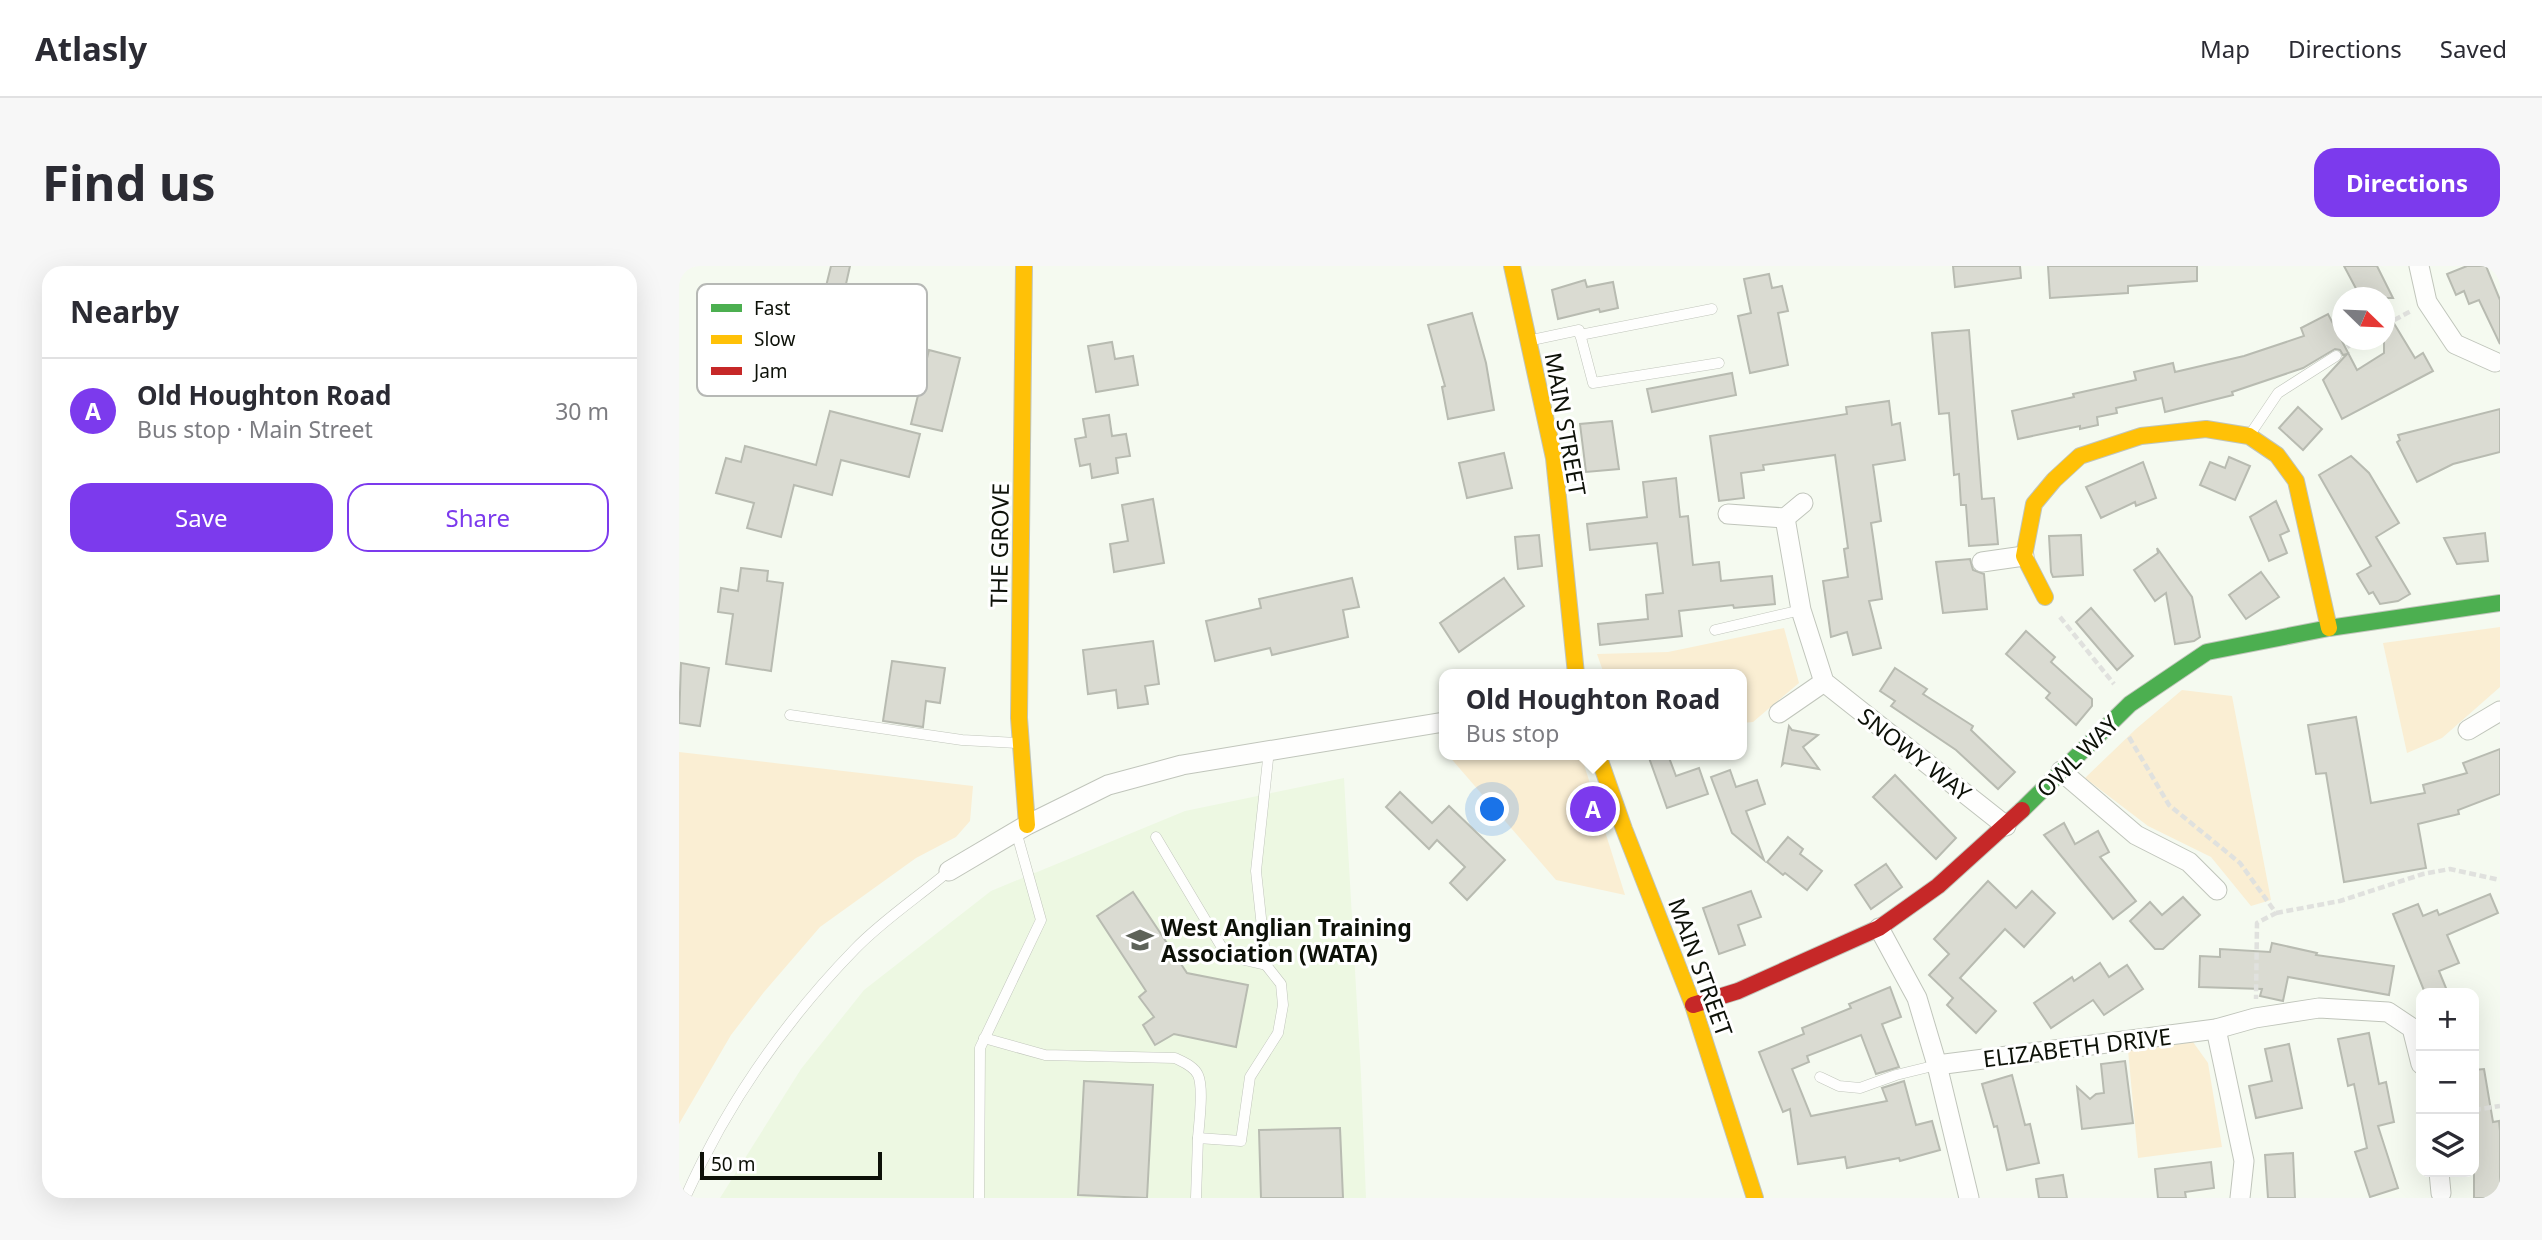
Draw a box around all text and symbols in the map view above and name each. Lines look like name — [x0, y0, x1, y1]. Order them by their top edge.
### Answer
text: Atlasly — [35, 26, 147, 71]
text: Map — [2200, 32, 2250, 65]
text: Directions — [2288, 32, 2402, 65]
text: Saved — [2440, 32, 2507, 65]
button: Directions — [2314, 148, 2500, 217]
text: Find us — [42, 149, 216, 215]
legend — [697, 284, 927, 396]
north arrow — [2332, 287, 2395, 350]
text: Nearby — [70, 291, 179, 332]
text: Fast — [754, 295, 791, 321]
text: Slow — [754, 326, 795, 352]
street label: MAIN STREET — [1538, 350, 1594, 498]
text: Jam — [752, 358, 788, 384]
text: Old Houghton Road — [137, 377, 391, 413]
text: A — [85, 395, 101, 427]
text: 30 m — [555, 395, 609, 427]
text: Bus stop · Main Street — [137, 413, 373, 445]
button: Save — [70, 483, 333, 552]
button: Share — [347, 483, 609, 552]
street label: THE GROVE — [982, 483, 1016, 607]
popup — [1439, 669, 1747, 760]
text: Old Houghton Road — [1466, 681, 1720, 717]
street label: SNOWY WAY — [1852, 700, 1979, 809]
street label: OWL WAY — [2029, 707, 2126, 804]
text: Bus stop — [1466, 717, 1559, 749]
pin: A — [1570, 783, 1616, 835]
your location — [1475, 792, 1509, 826]
street label: MAIN STREET — [1661, 893, 1741, 1041]
place label: West Anglian Training Association (WATA) — [1161, 911, 1412, 969]
school or university icon: West Anglian Training Association (WATA) — [1125, 925, 1155, 955]
map controls — [2416, 988, 2479, 1177]
button: + — [2416, 988, 2479, 1051]
street label: ELIZABETH DRIVE — [1981, 1020, 2173, 1074]
button: − — [2416, 1051, 2479, 1114]
button: layers — [2416, 1114, 2479, 1177]
scale bar — [700, 1149, 882, 1181]
text: 50 m — [711, 1151, 755, 1177]

